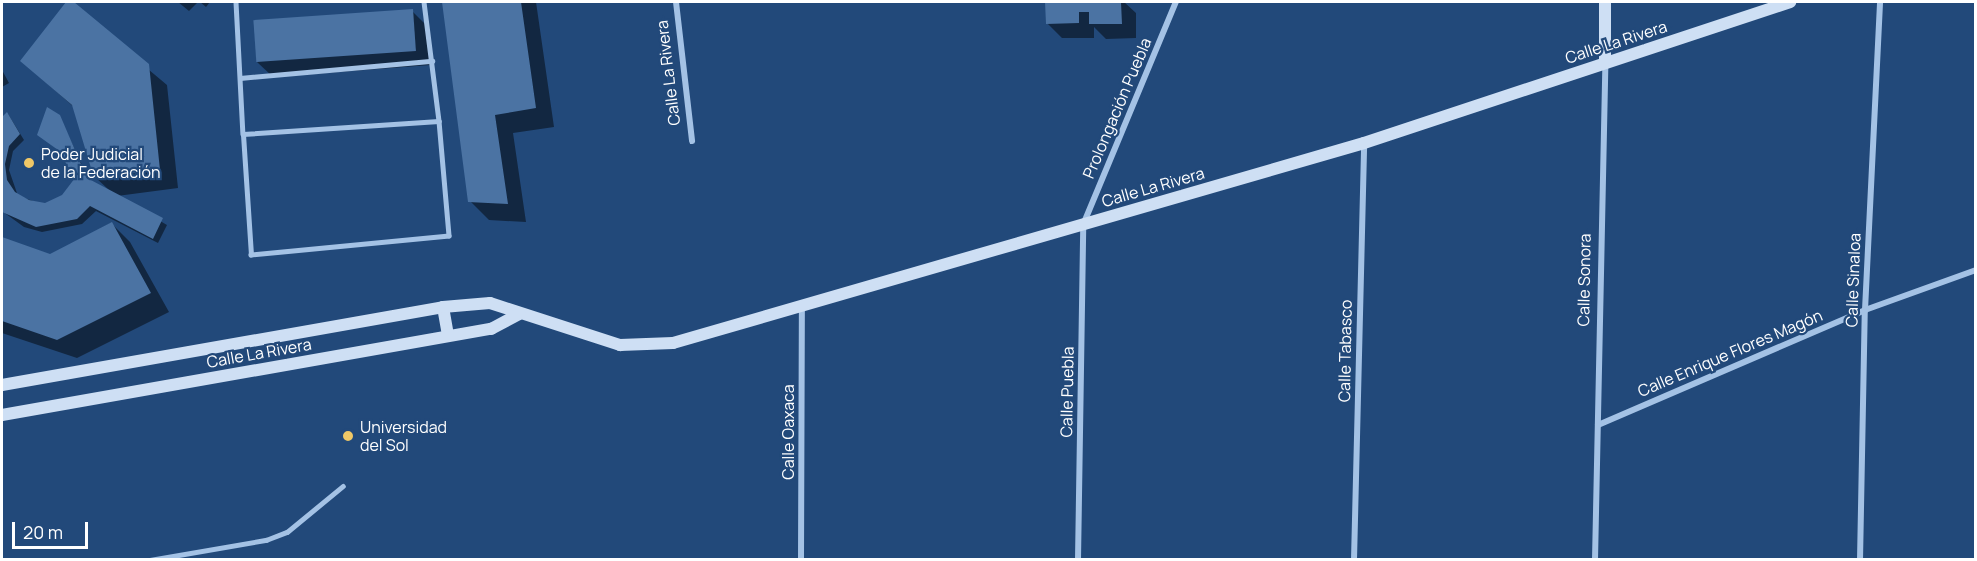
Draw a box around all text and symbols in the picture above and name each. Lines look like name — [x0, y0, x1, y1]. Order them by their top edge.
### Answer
street label: Calle La Rivera — [1563, 17, 1669, 67]
street label: Calle La Rivera — [652, 19, 684, 127]
street label: Prolongación Puebla — [1079, 35, 1155, 181]
place label: Poder Judicial de la Federación — [41, 144, 161, 182]
marker: Poder Judicial de la Federación — [22, 156, 36, 170]
street label: Calle La Rivera — [1099, 163, 1207, 211]
street label: Calle Sinaloa — [1842, 232, 1864, 328]
street label: Calle Sonora — [1574, 233, 1594, 327]
street label: Calle Tabasco — [1335, 300, 1355, 402]
street label: Calle Enrique Flores Magón — [1635, 305, 1825, 401]
street label: Calle La Rivera — [205, 334, 313, 372]
street label: Calle Puebla — [1057, 346, 1077, 438]
street label: Calle Oaxaca — [778, 384, 798, 480]
place label: Universidad del Sol — [360, 417, 447, 455]
marker: Universidad del Sol — [341, 429, 355, 443]
scale bar — [15, 510, 92, 548]
text: 20 m — [23, 520, 63, 544]

